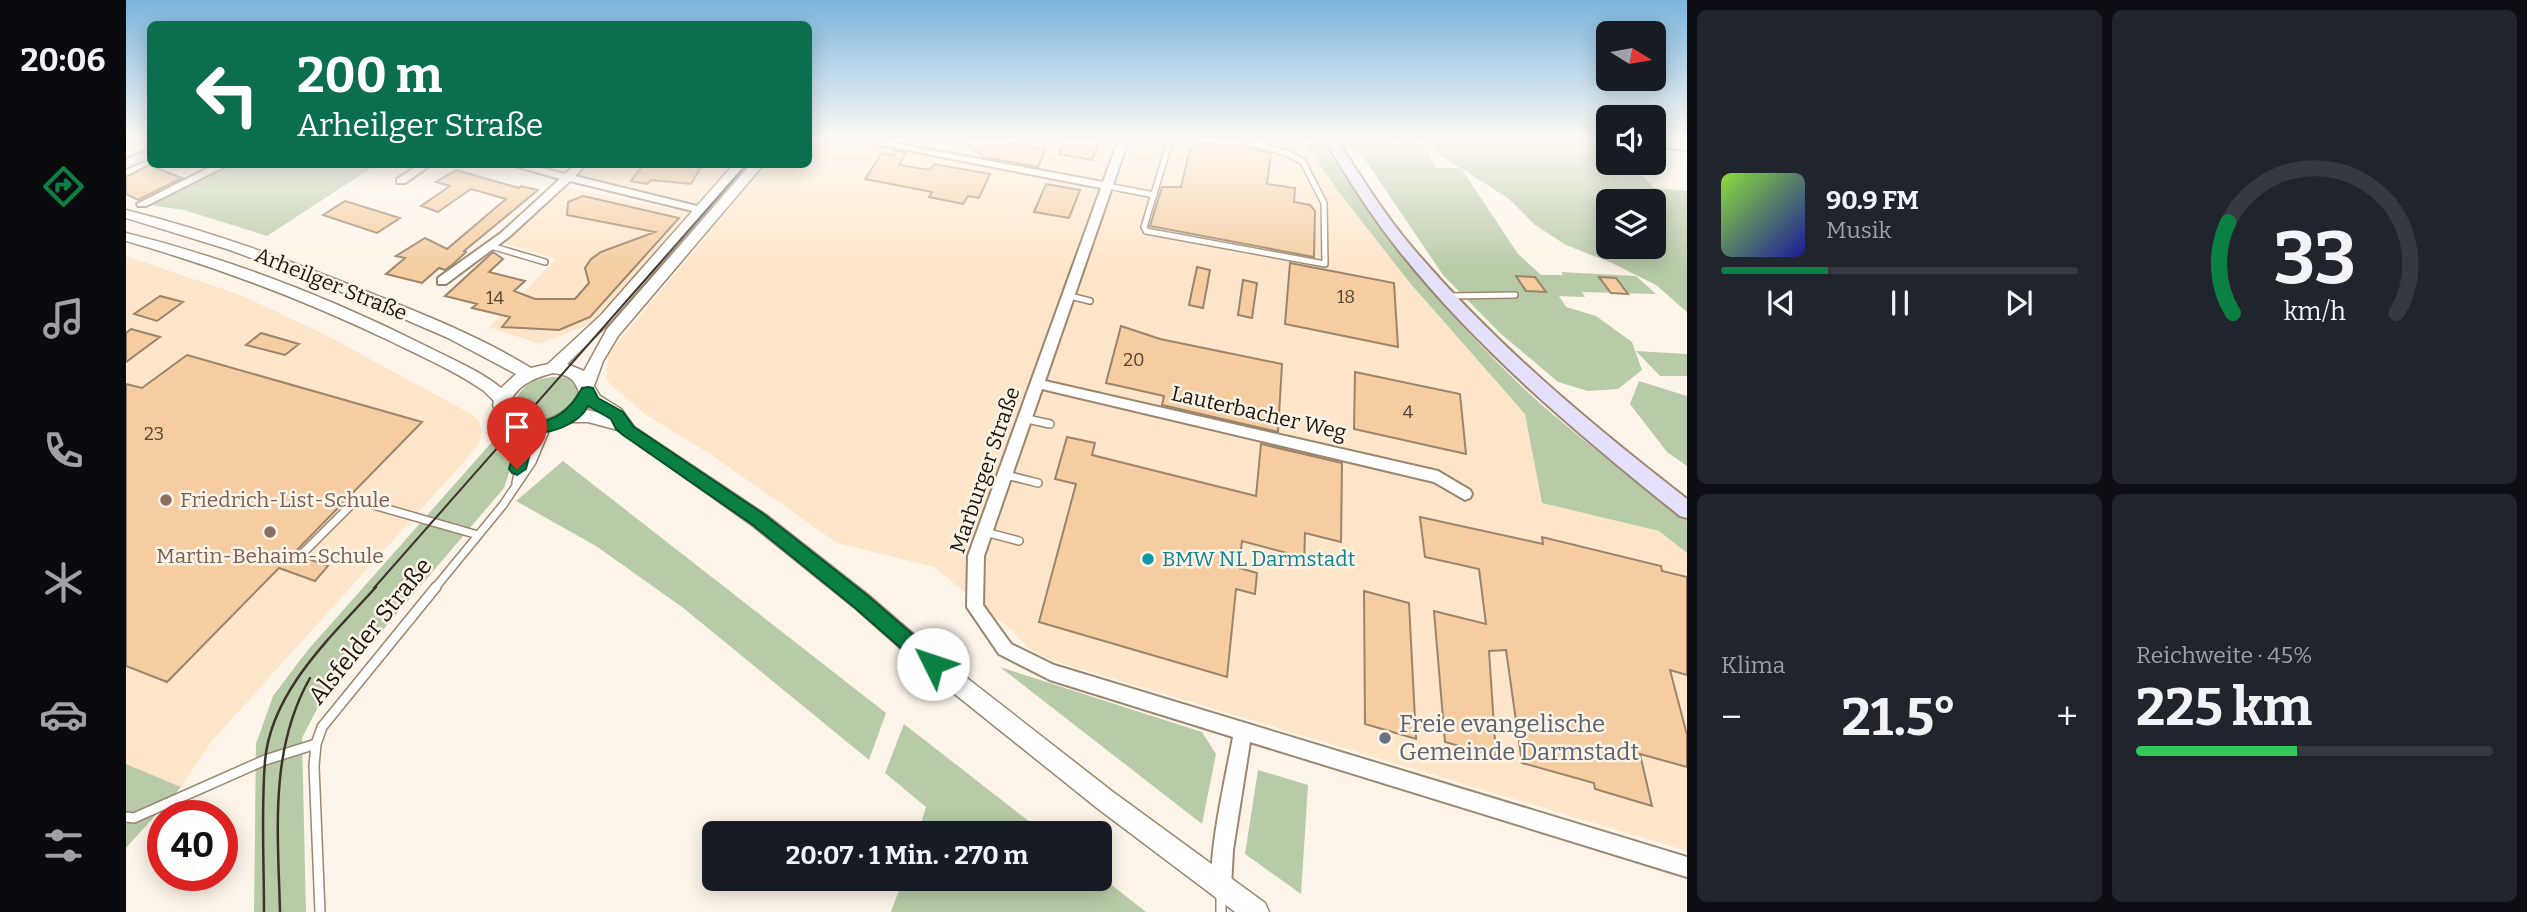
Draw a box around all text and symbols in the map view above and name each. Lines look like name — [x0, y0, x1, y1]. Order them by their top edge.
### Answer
north arrow — [1596, 21, 1666, 91]
map controls — [1596, 21, 1666, 259]
text: 20:06 — [20, 41, 106, 79]
text: 200 m — [297, 46, 442, 105]
icon: left — [182, 49, 273, 140]
button: sound — [1596, 105, 1666, 175]
text: Arheilger Straße — [297, 106, 543, 144]
icon: directions — [39, 162, 88, 211]
text: 90.9 FM — [1826, 185, 1919, 216]
button: layers — [1596, 189, 1666, 259]
text: Musik — [1826, 216, 1892, 244]
text: 33 — [2273, 216, 2356, 303]
street label: Arheilger Straße — [251, 242, 411, 326]
icon: previous — [1762, 284, 1800, 322]
icon: pause — [1881, 284, 1919, 322]
icon: next — [2000, 284, 2038, 322]
house number: 18 — [1337, 286, 1355, 308]
house number: 14 — [486, 287, 504, 309]
icon: music — [39, 294, 88, 343]
text: km/h — [2284, 297, 2346, 327]
house number: 20 — [1123, 349, 1145, 371]
street label: Lauterbacher Weg — [1169, 380, 1349, 446]
street label: Marburger Straße — [944, 383, 1026, 557]
pin — [487, 397, 547, 469]
house number: 4 — [1403, 401, 1414, 423]
icon: arrive — [498, 408, 536, 446]
house number: 23 — [144, 423, 164, 445]
icon: phone — [39, 426, 88, 475]
place label: Friedrich-List-Schule — [180, 487, 390, 513]
marker: Friedrich-List-Schule — [158, 492, 174, 508]
marker: Martin-Behaim-Schule — [262, 524, 278, 540]
place label: Martin-Behaim-Schule — [156, 543, 384, 569]
place label: BMW NL Darmstadt — [1162, 546, 1356, 572]
marker: BMW NL Darmstadt — [1140, 551, 1156, 567]
street label: Alsfelder Straße — [302, 552, 438, 710]
icon: climate — [39, 558, 88, 607]
position arrow — [896, 627, 970, 701]
text: Reichweite · 45% — [2136, 641, 2312, 669]
text: Klima — [1721, 651, 1785, 679]
text: 225 km — [2136, 676, 2312, 739]
text: 21.5° — [1842, 686, 1957, 749]
icon: car — [39, 690, 88, 739]
text: − — [1721, 694, 1742, 740]
text: + — [2056, 694, 2078, 740]
place label: Freie evangelische Gemeinde Darmstadt — [1399, 710, 1640, 766]
marker: Freie evangelische Gemeinde Darmstadt — [1377, 730, 1393, 746]
speed limit sign: 40 — [147, 800, 238, 891]
icon: filters — [39, 821, 88, 870]
text: 20:07 · 1 Min. · 270 m — [786, 840, 1028, 871]

